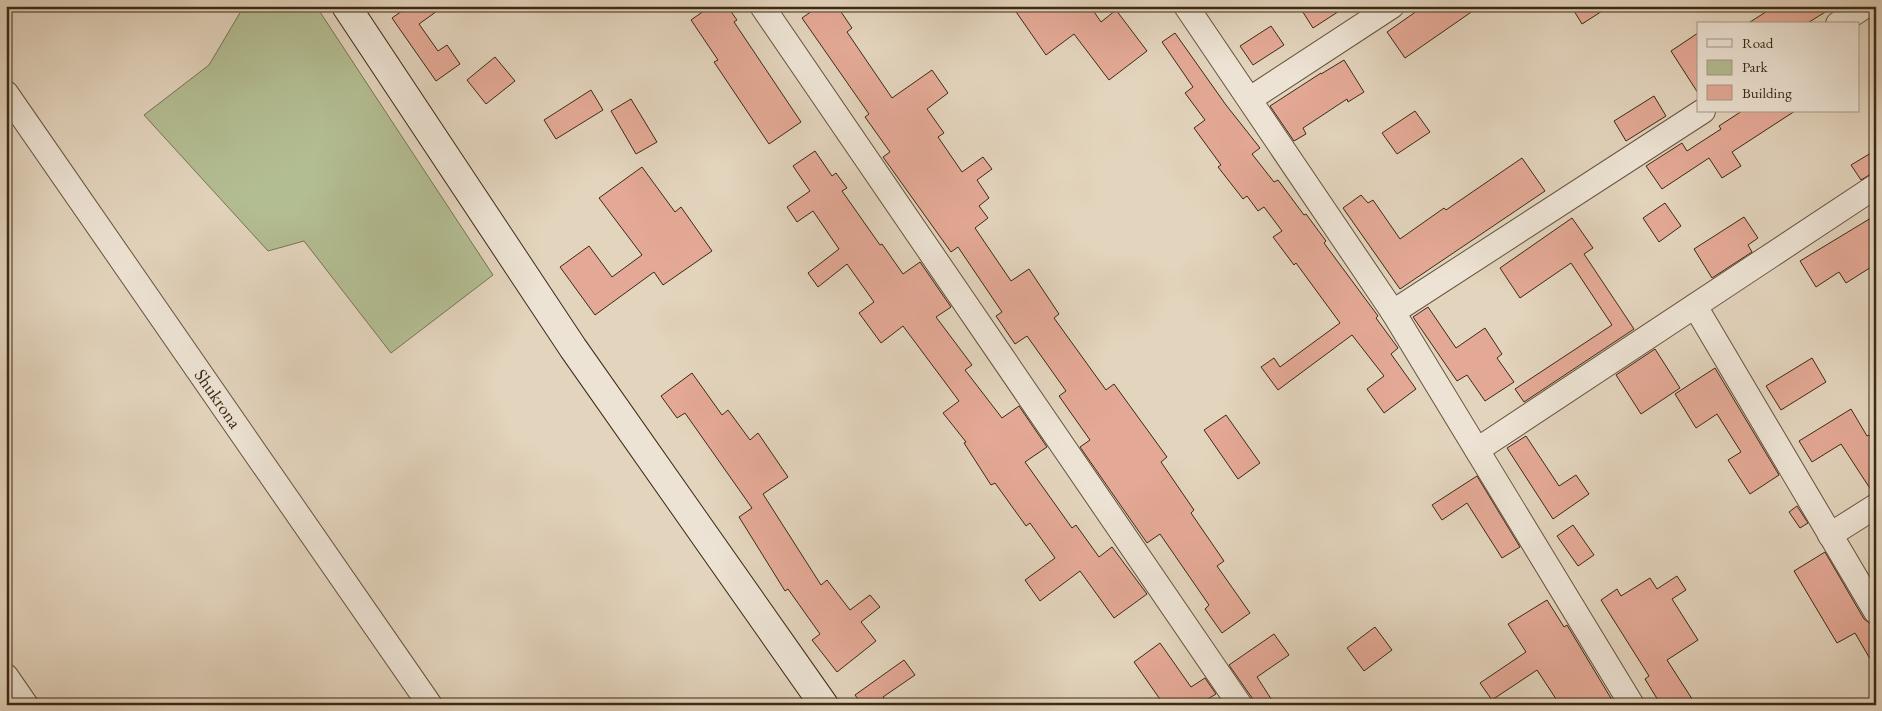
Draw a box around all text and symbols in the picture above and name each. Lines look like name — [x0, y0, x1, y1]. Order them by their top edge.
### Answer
legend — [1697, 22, 1860, 112]
text: Road — [1742, 33, 1774, 52]
text: Park — [1742, 57, 1769, 76]
text: Building — [1742, 83, 1792, 102]
street label: Shukrona — [190, 364, 247, 433]

